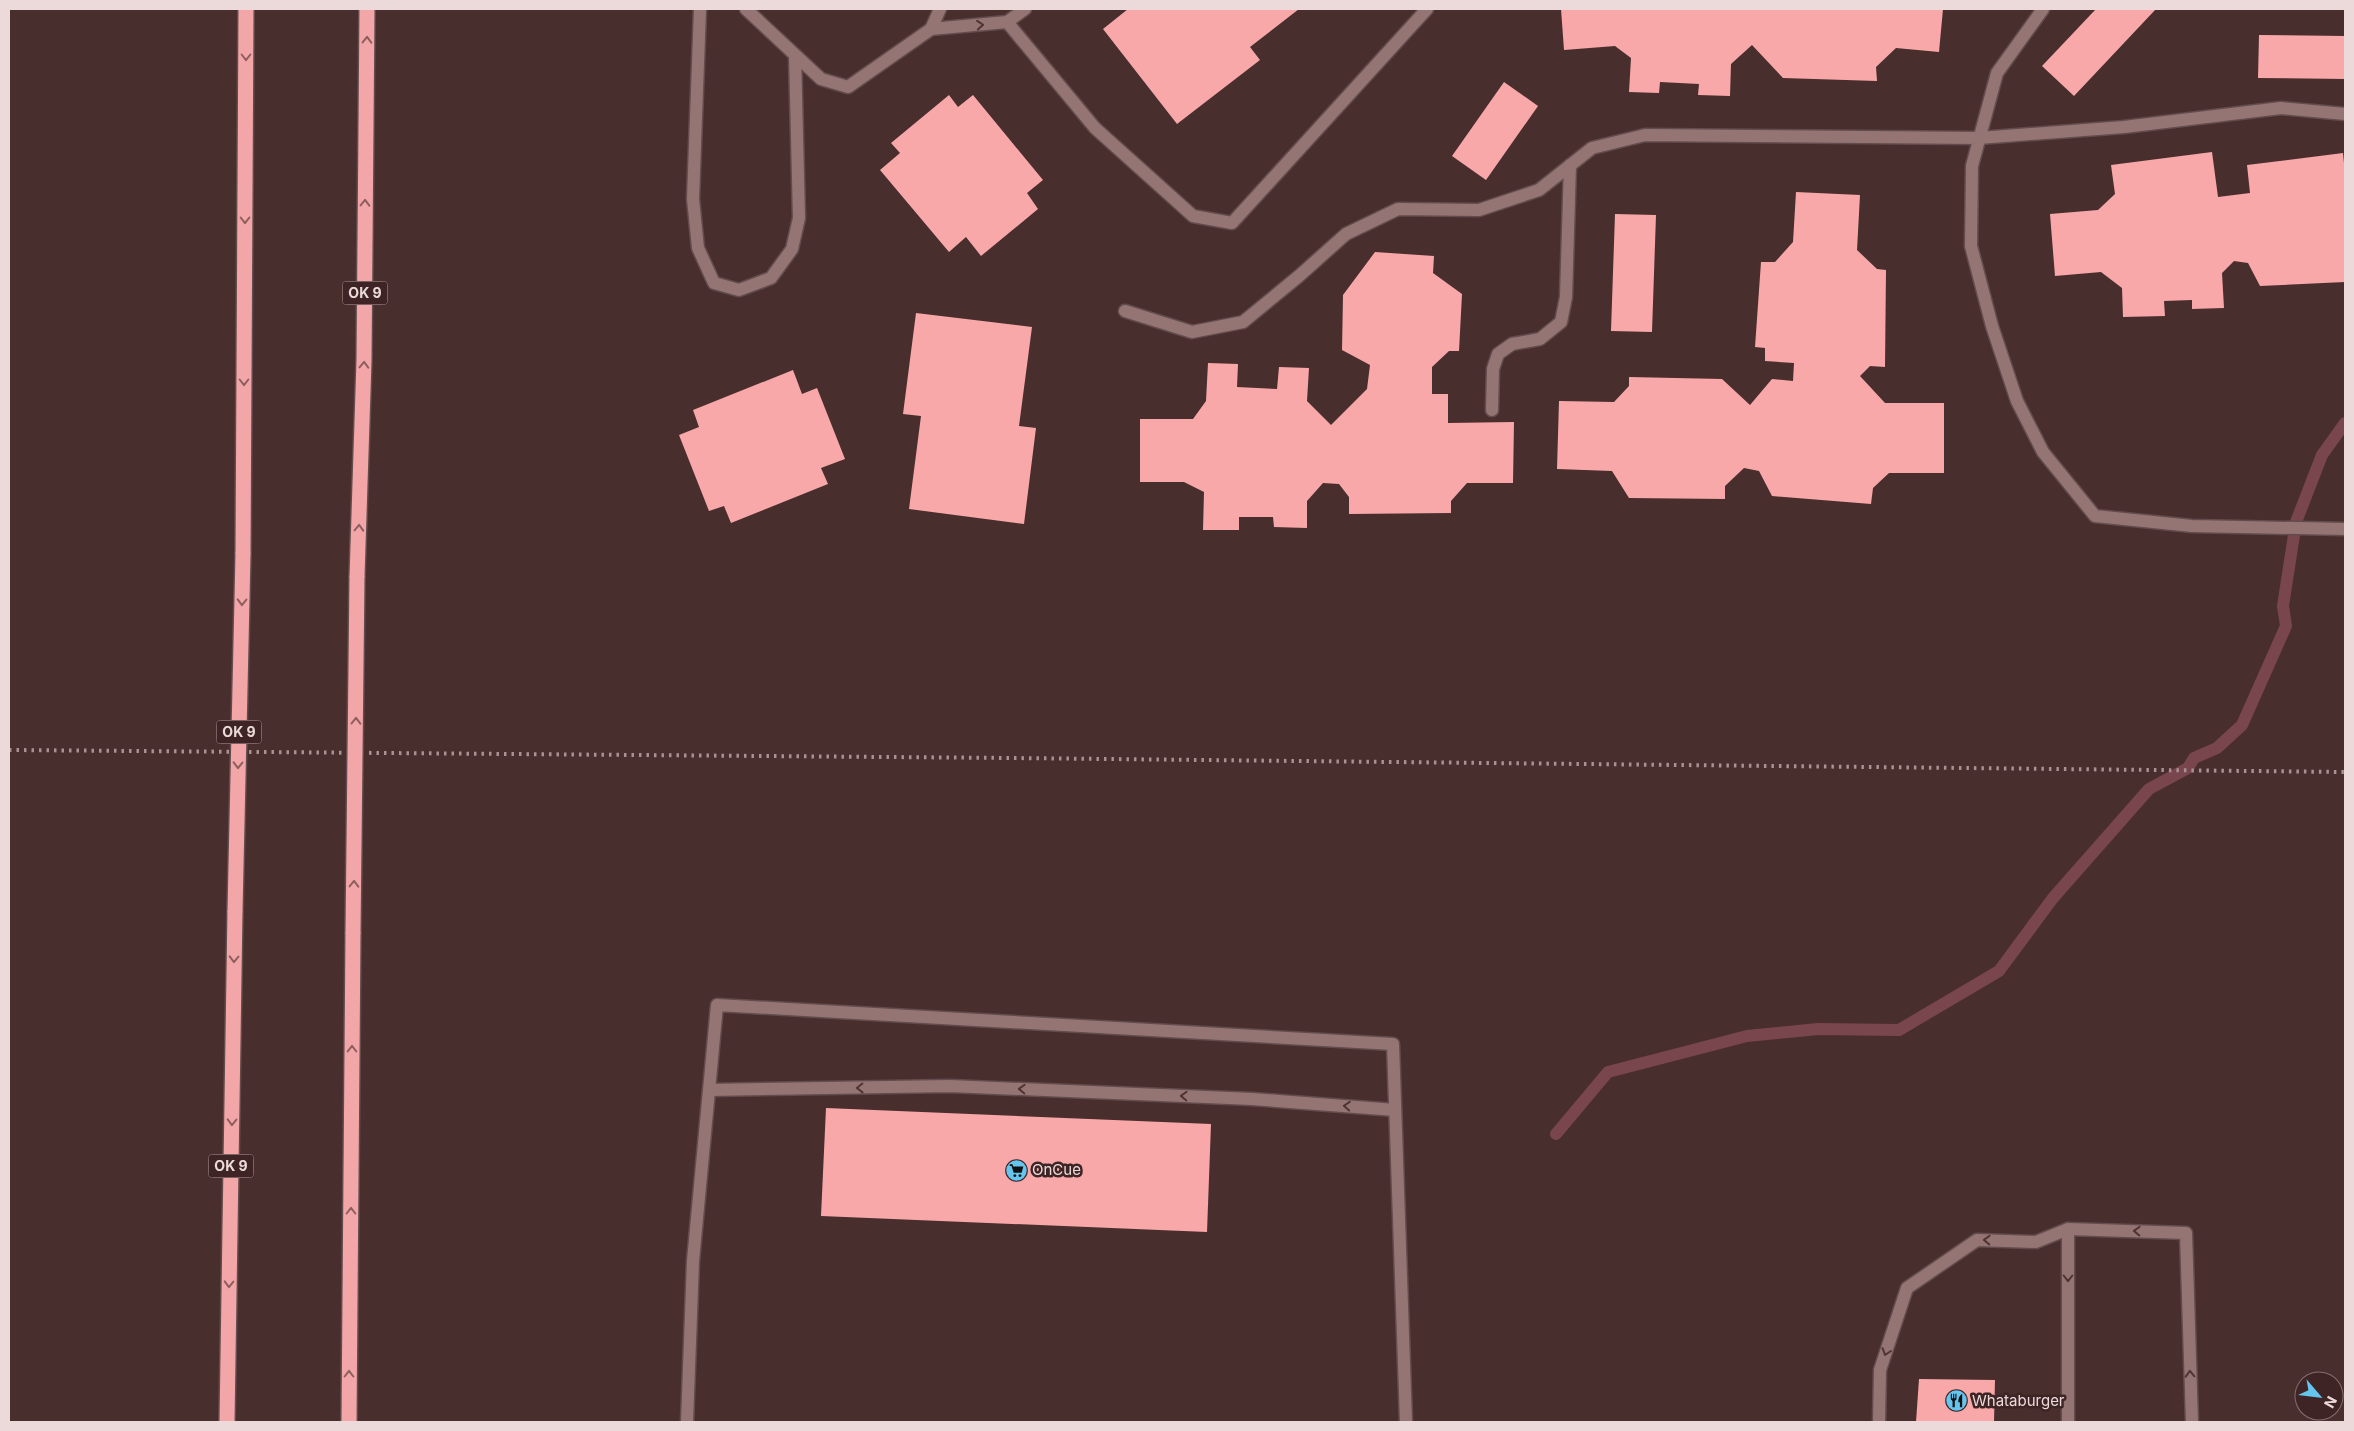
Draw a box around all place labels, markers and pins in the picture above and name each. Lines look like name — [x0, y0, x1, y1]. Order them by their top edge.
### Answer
supermarket icon: OnCue — [1004, 1158, 1028, 1182]
place label: OnCue — [1032, 1160, 1081, 1179]
restaurant icon: Whataburger — [1944, 1389, 1968, 1413]
place label: Whataburger — [1972, 1391, 2065, 1410]

